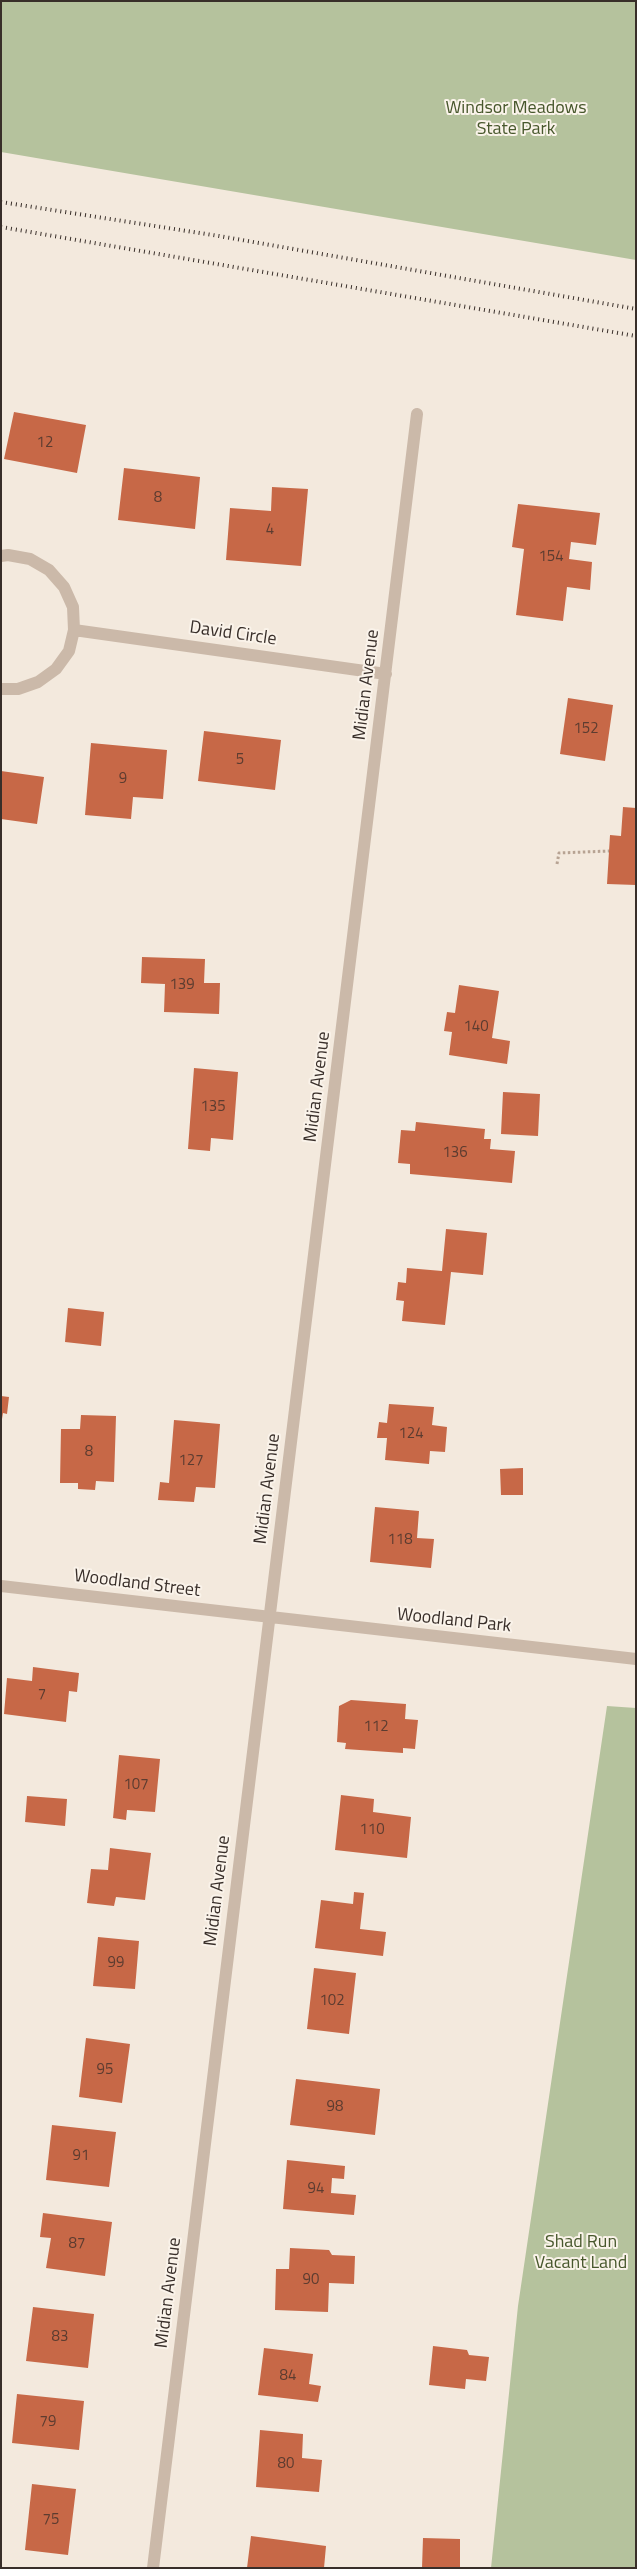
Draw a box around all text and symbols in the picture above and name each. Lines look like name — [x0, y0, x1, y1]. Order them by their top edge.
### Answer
park label: Windsor Meadows State Park — [445, 98, 587, 140]
house number: 12 — [37, 434, 53, 452]
house number: 8 — [154, 489, 162, 507]
house number: 4 — [266, 521, 274, 539]
house number: 154 — [538, 548, 564, 566]
street label: David Circle — [188, 617, 278, 651]
street label: Midian Avenue — [349, 628, 385, 742]
house number: 152 — [573, 720, 599, 738]
house number: 5 — [236, 751, 244, 769]
house number: 9 — [119, 770, 127, 788]
house number: 139 — [169, 976, 195, 994]
house number: 140 — [463, 1018, 489, 1036]
street label: Midian Avenue — [300, 1030, 336, 1144]
house number: 135 — [200, 1098, 226, 1116]
house number: 136 — [442, 1144, 468, 1162]
house number: 124 — [398, 1425, 424, 1443]
street label: Midian Avenue — [250, 1432, 286, 1546]
house number: 8 — [85, 1443, 93, 1461]
house number: 127 — [178, 1452, 204, 1470]
house number: 118 — [387, 1531, 413, 1549]
street label: Woodland Street — [73, 1566, 201, 1602]
street label: Woodland Park — [396, 1604, 512, 1638]
house number: 7 — [38, 1686, 46, 1704]
house number: 112 — [363, 1718, 389, 1736]
house number: 107 — [123, 1776, 149, 1794]
house number: 110 — [359, 1821, 385, 1839]
street label: Midian Avenue — [200, 1834, 236, 1948]
house number: 99 — [108, 1954, 124, 1972]
house number: 102 — [319, 1992, 345, 2010]
house number: 95 — [97, 2061, 113, 2079]
house number: 98 — [327, 2098, 343, 2116]
house number: 91 — [73, 2147, 89, 2165]
house number: 94 — [308, 2180, 324, 2198]
park label: Shad Run Vacant Land — [535, 2232, 627, 2274]
house number: 87 — [69, 2235, 85, 2253]
street label: Midian Avenue — [151, 2236, 187, 2350]
house number: 90 — [303, 2271, 319, 2289]
house number: 83 — [52, 2328, 68, 2346]
house number: 84 — [280, 2367, 296, 2385]
house number: 79 — [40, 2413, 56, 2431]
house number: 80 — [278, 2455, 294, 2473]
house number: 75 — [43, 2511, 59, 2529]

